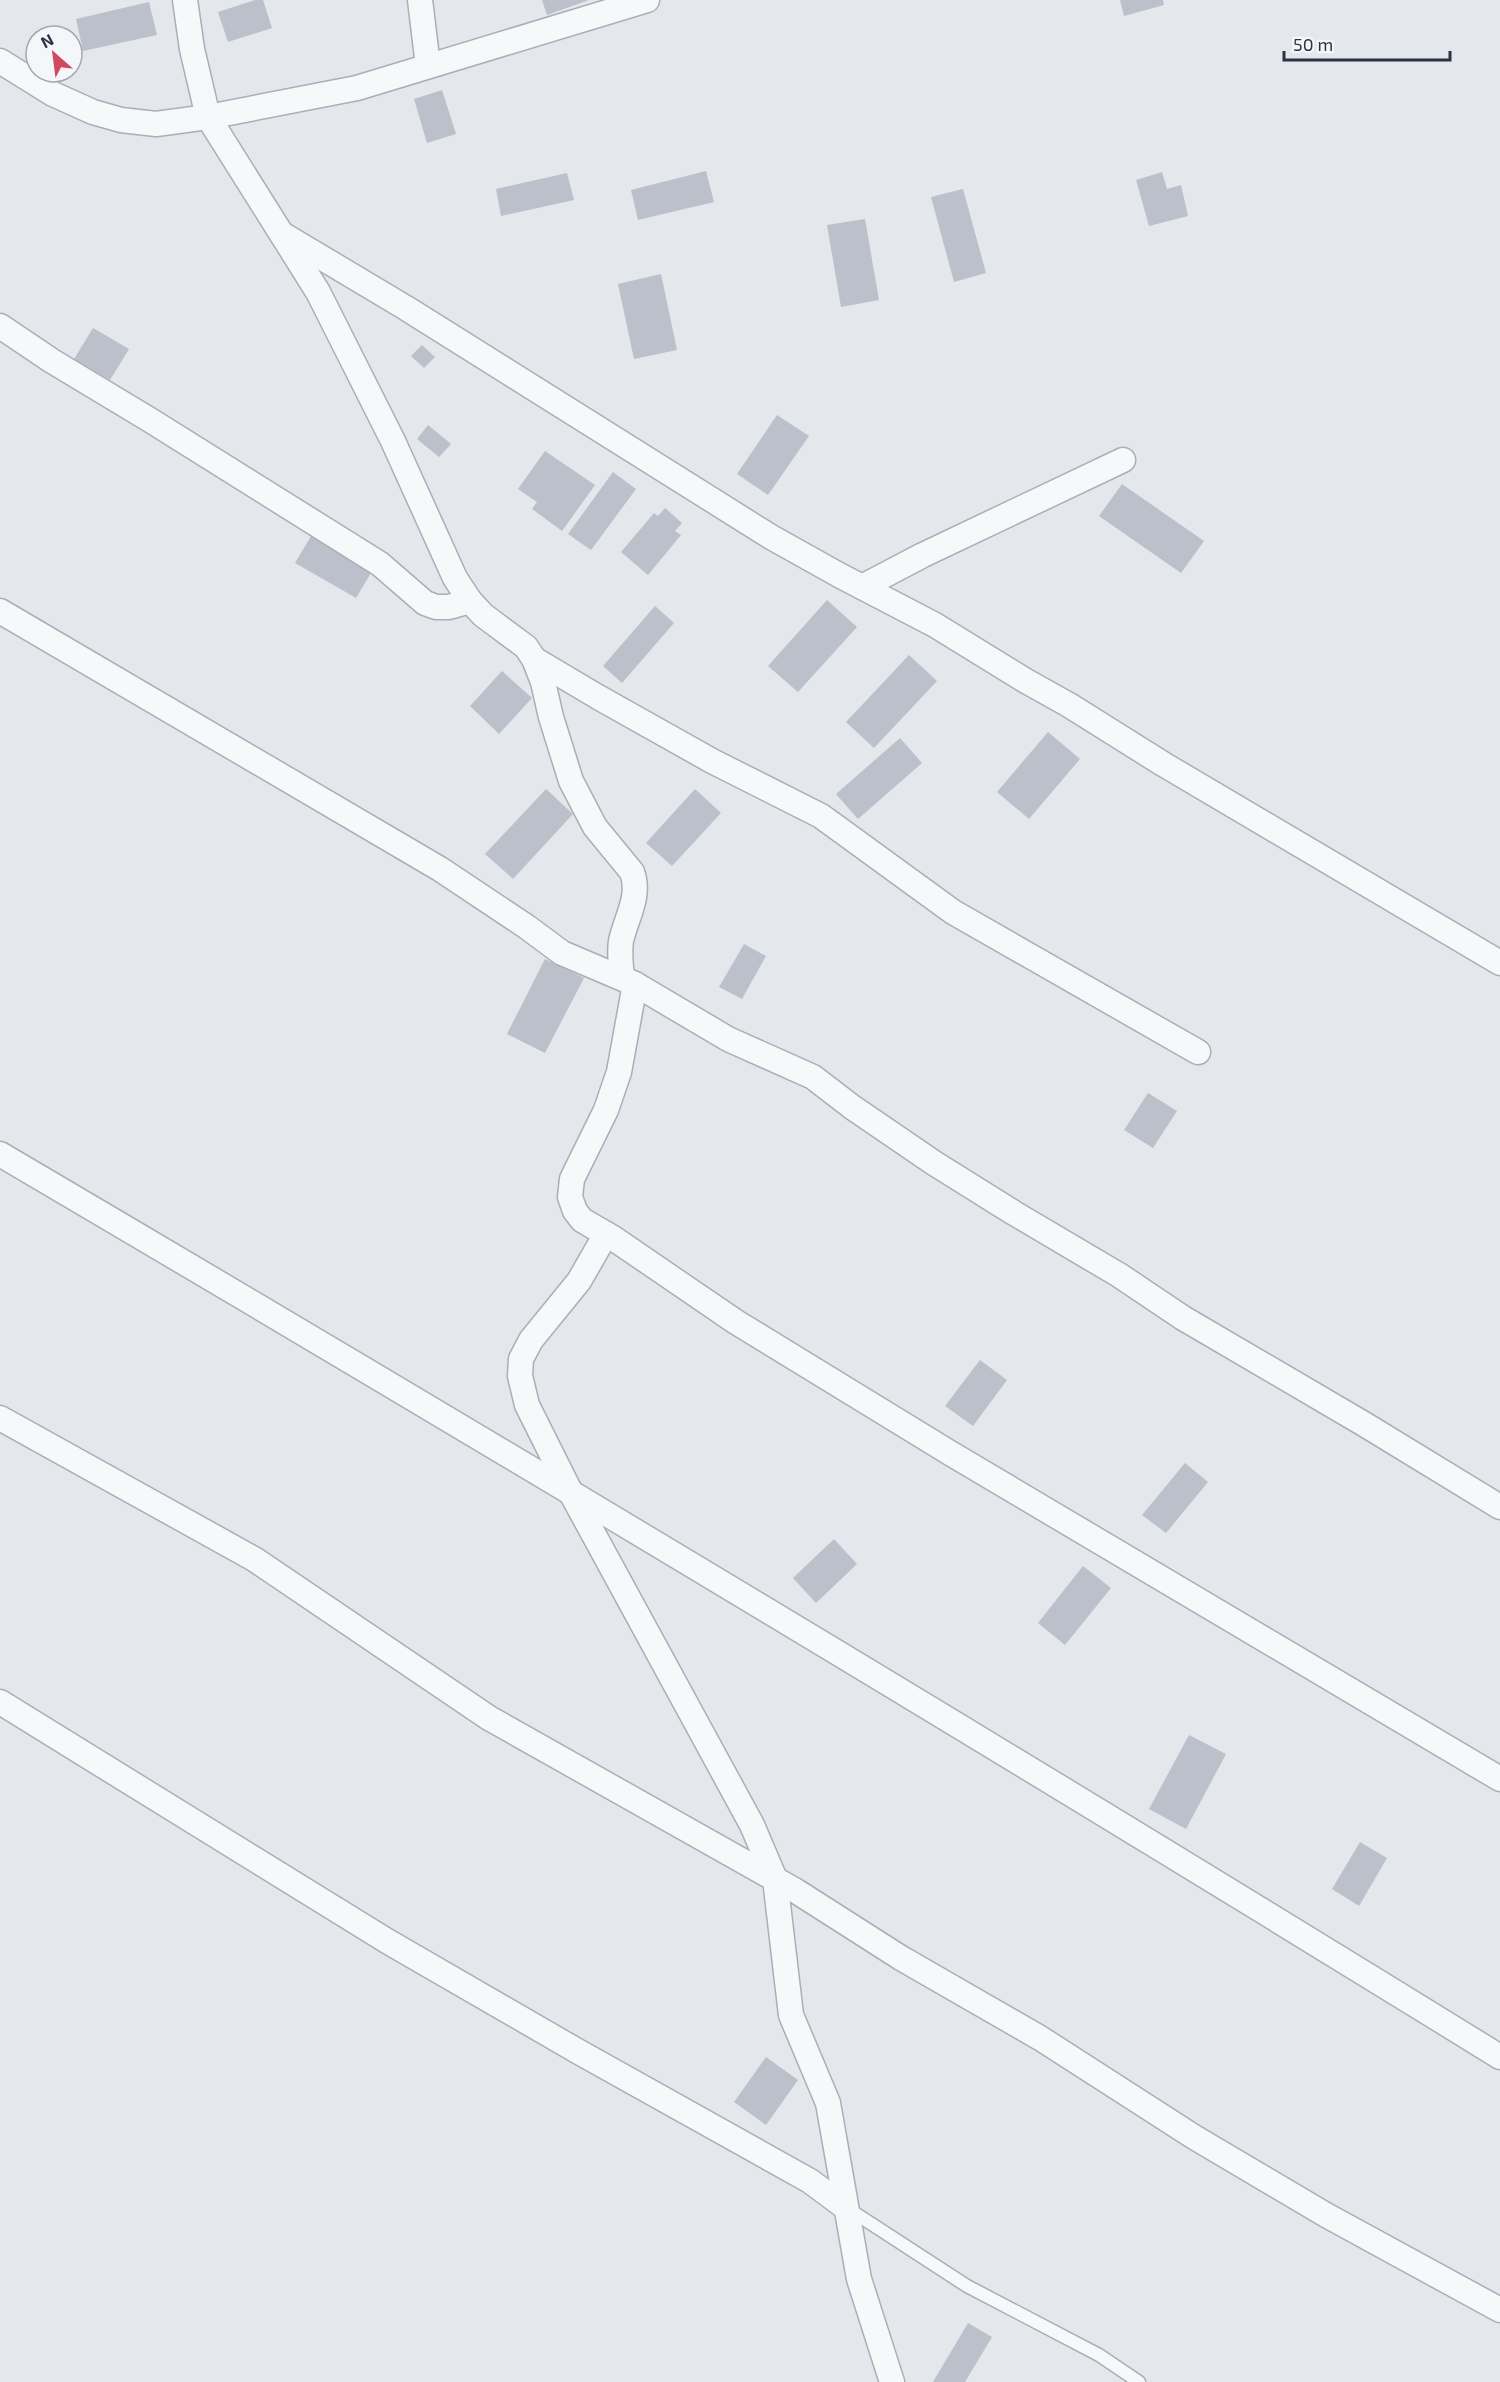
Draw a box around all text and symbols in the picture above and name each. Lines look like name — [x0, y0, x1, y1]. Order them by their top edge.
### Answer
north arrow — [24, 24, 84, 84]
scale bar — [1284, 24, 1450, 62]
text: N — [37, 29, 56, 51]
text: 50 m — [1293, 33, 1333, 55]

